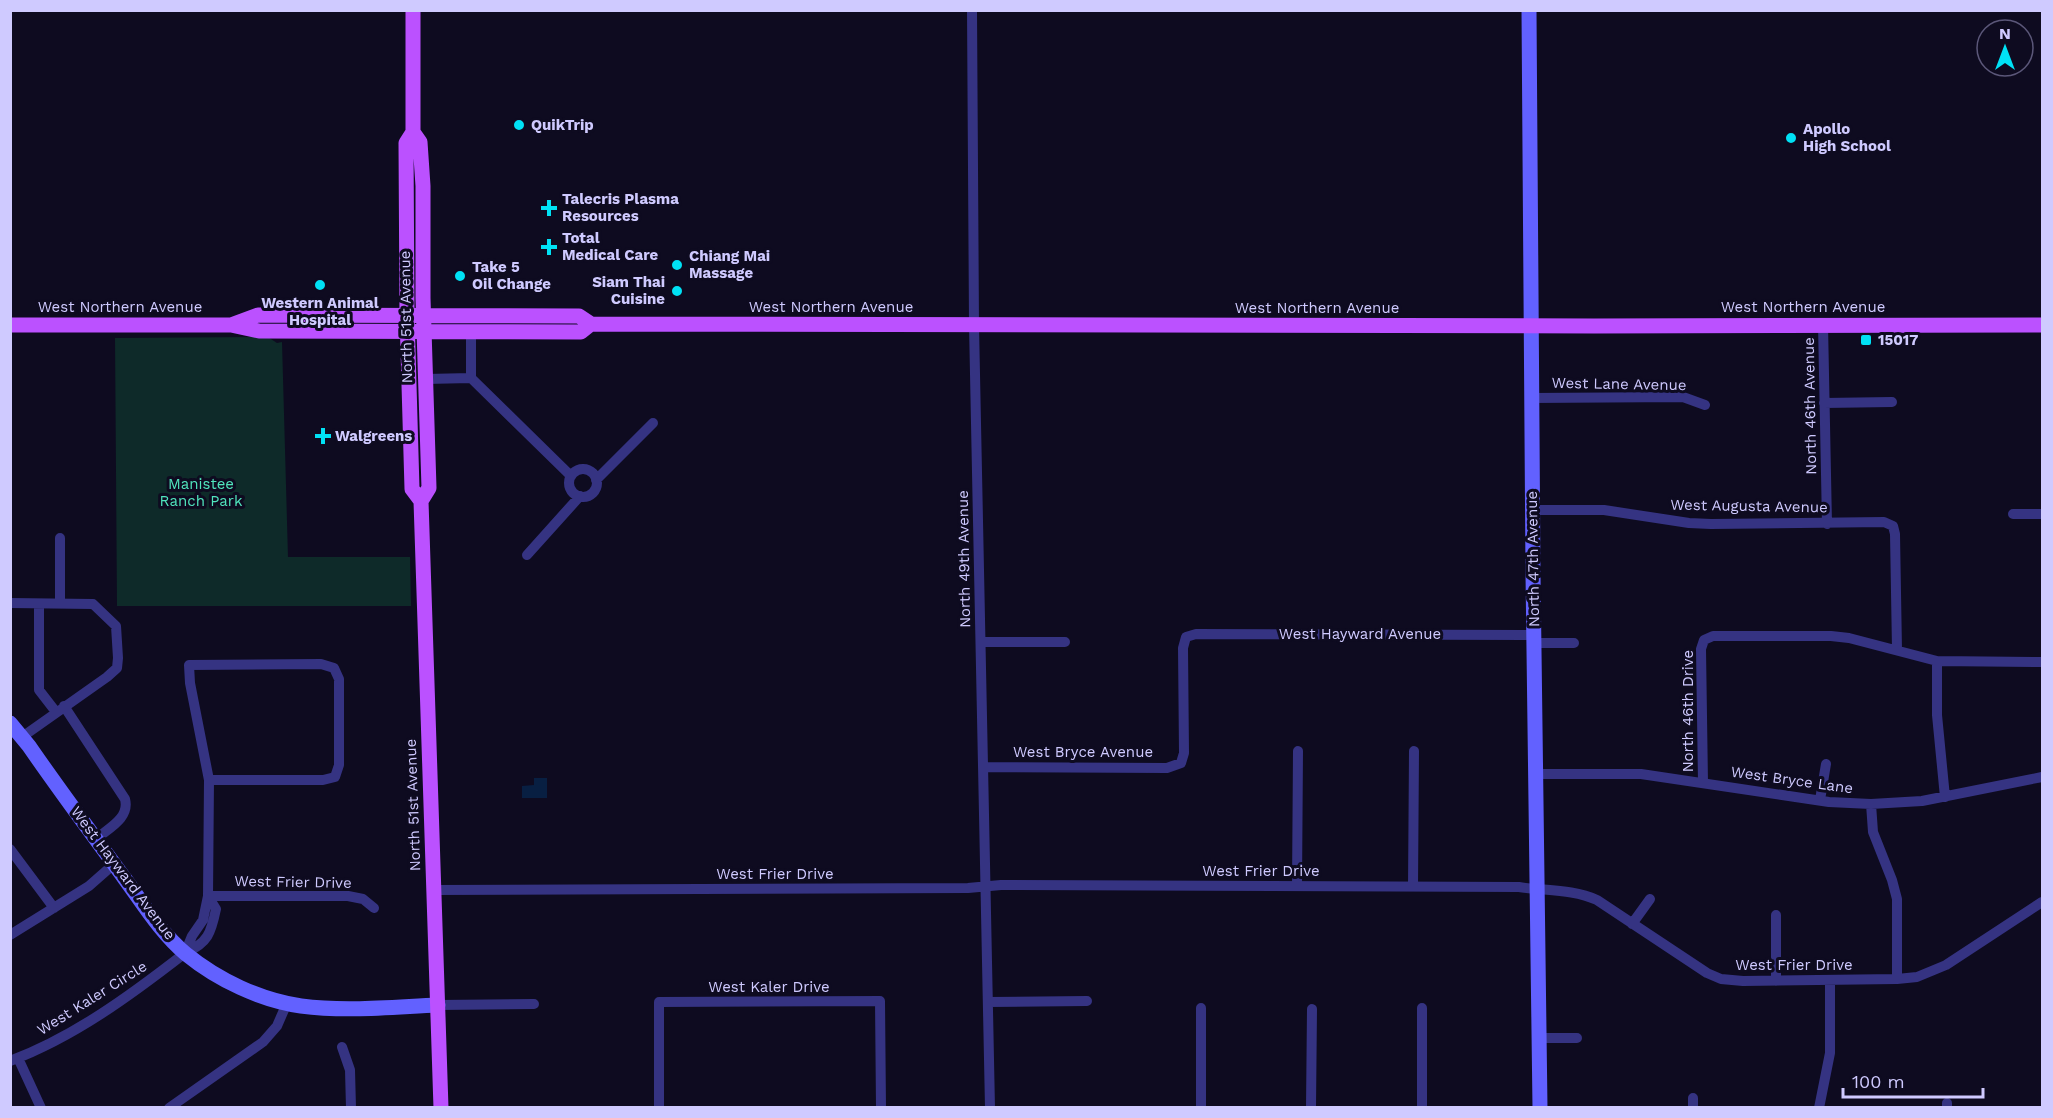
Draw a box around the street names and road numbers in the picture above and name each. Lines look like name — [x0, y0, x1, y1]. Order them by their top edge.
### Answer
street label: North 51st Avenue — [396, 251, 416, 383]
street label: West Northern Avenue — [38, 298, 202, 316]
street label: West Northern Avenue — [749, 298, 913, 316]
street label: West Northern Avenue — [1721, 298, 1885, 316]
street label: West Northern Avenue — [1235, 299, 1399, 317]
street label: North 46th Avenue — [1800, 337, 1820, 475]
street label: West Lane Avenue — [1551, 374, 1687, 394]
street label: North 49th Avenue — [954, 490, 974, 628]
street label: North 47th Avenue — [1523, 491, 1543, 627]
street label: West Augusta Avenue — [1670, 496, 1828, 516]
street label: West Hayward Avenue — [1279, 625, 1441, 643]
street label: North 46th Drive — [1679, 650, 1697, 772]
street label: North 51st Avenue — [402, 738, 424, 872]
street label: West Bryce Avenue — [1013, 743, 1153, 761]
street label: West Bryce Lane — [1730, 763, 1854, 797]
street label: West Hayward Avenue — [67, 803, 179, 943]
street label: West Frier Drive — [1202, 862, 1320, 880]
street label: West Frier Drive — [716, 865, 834, 883]
street label: West Frier Drive — [234, 872, 352, 892]
street label: West Frier Drive — [1735, 956, 1853, 974]
street label: West Kaler Circle — [34, 957, 150, 1039]
street label: West Kaler Drive — [708, 978, 830, 996]

